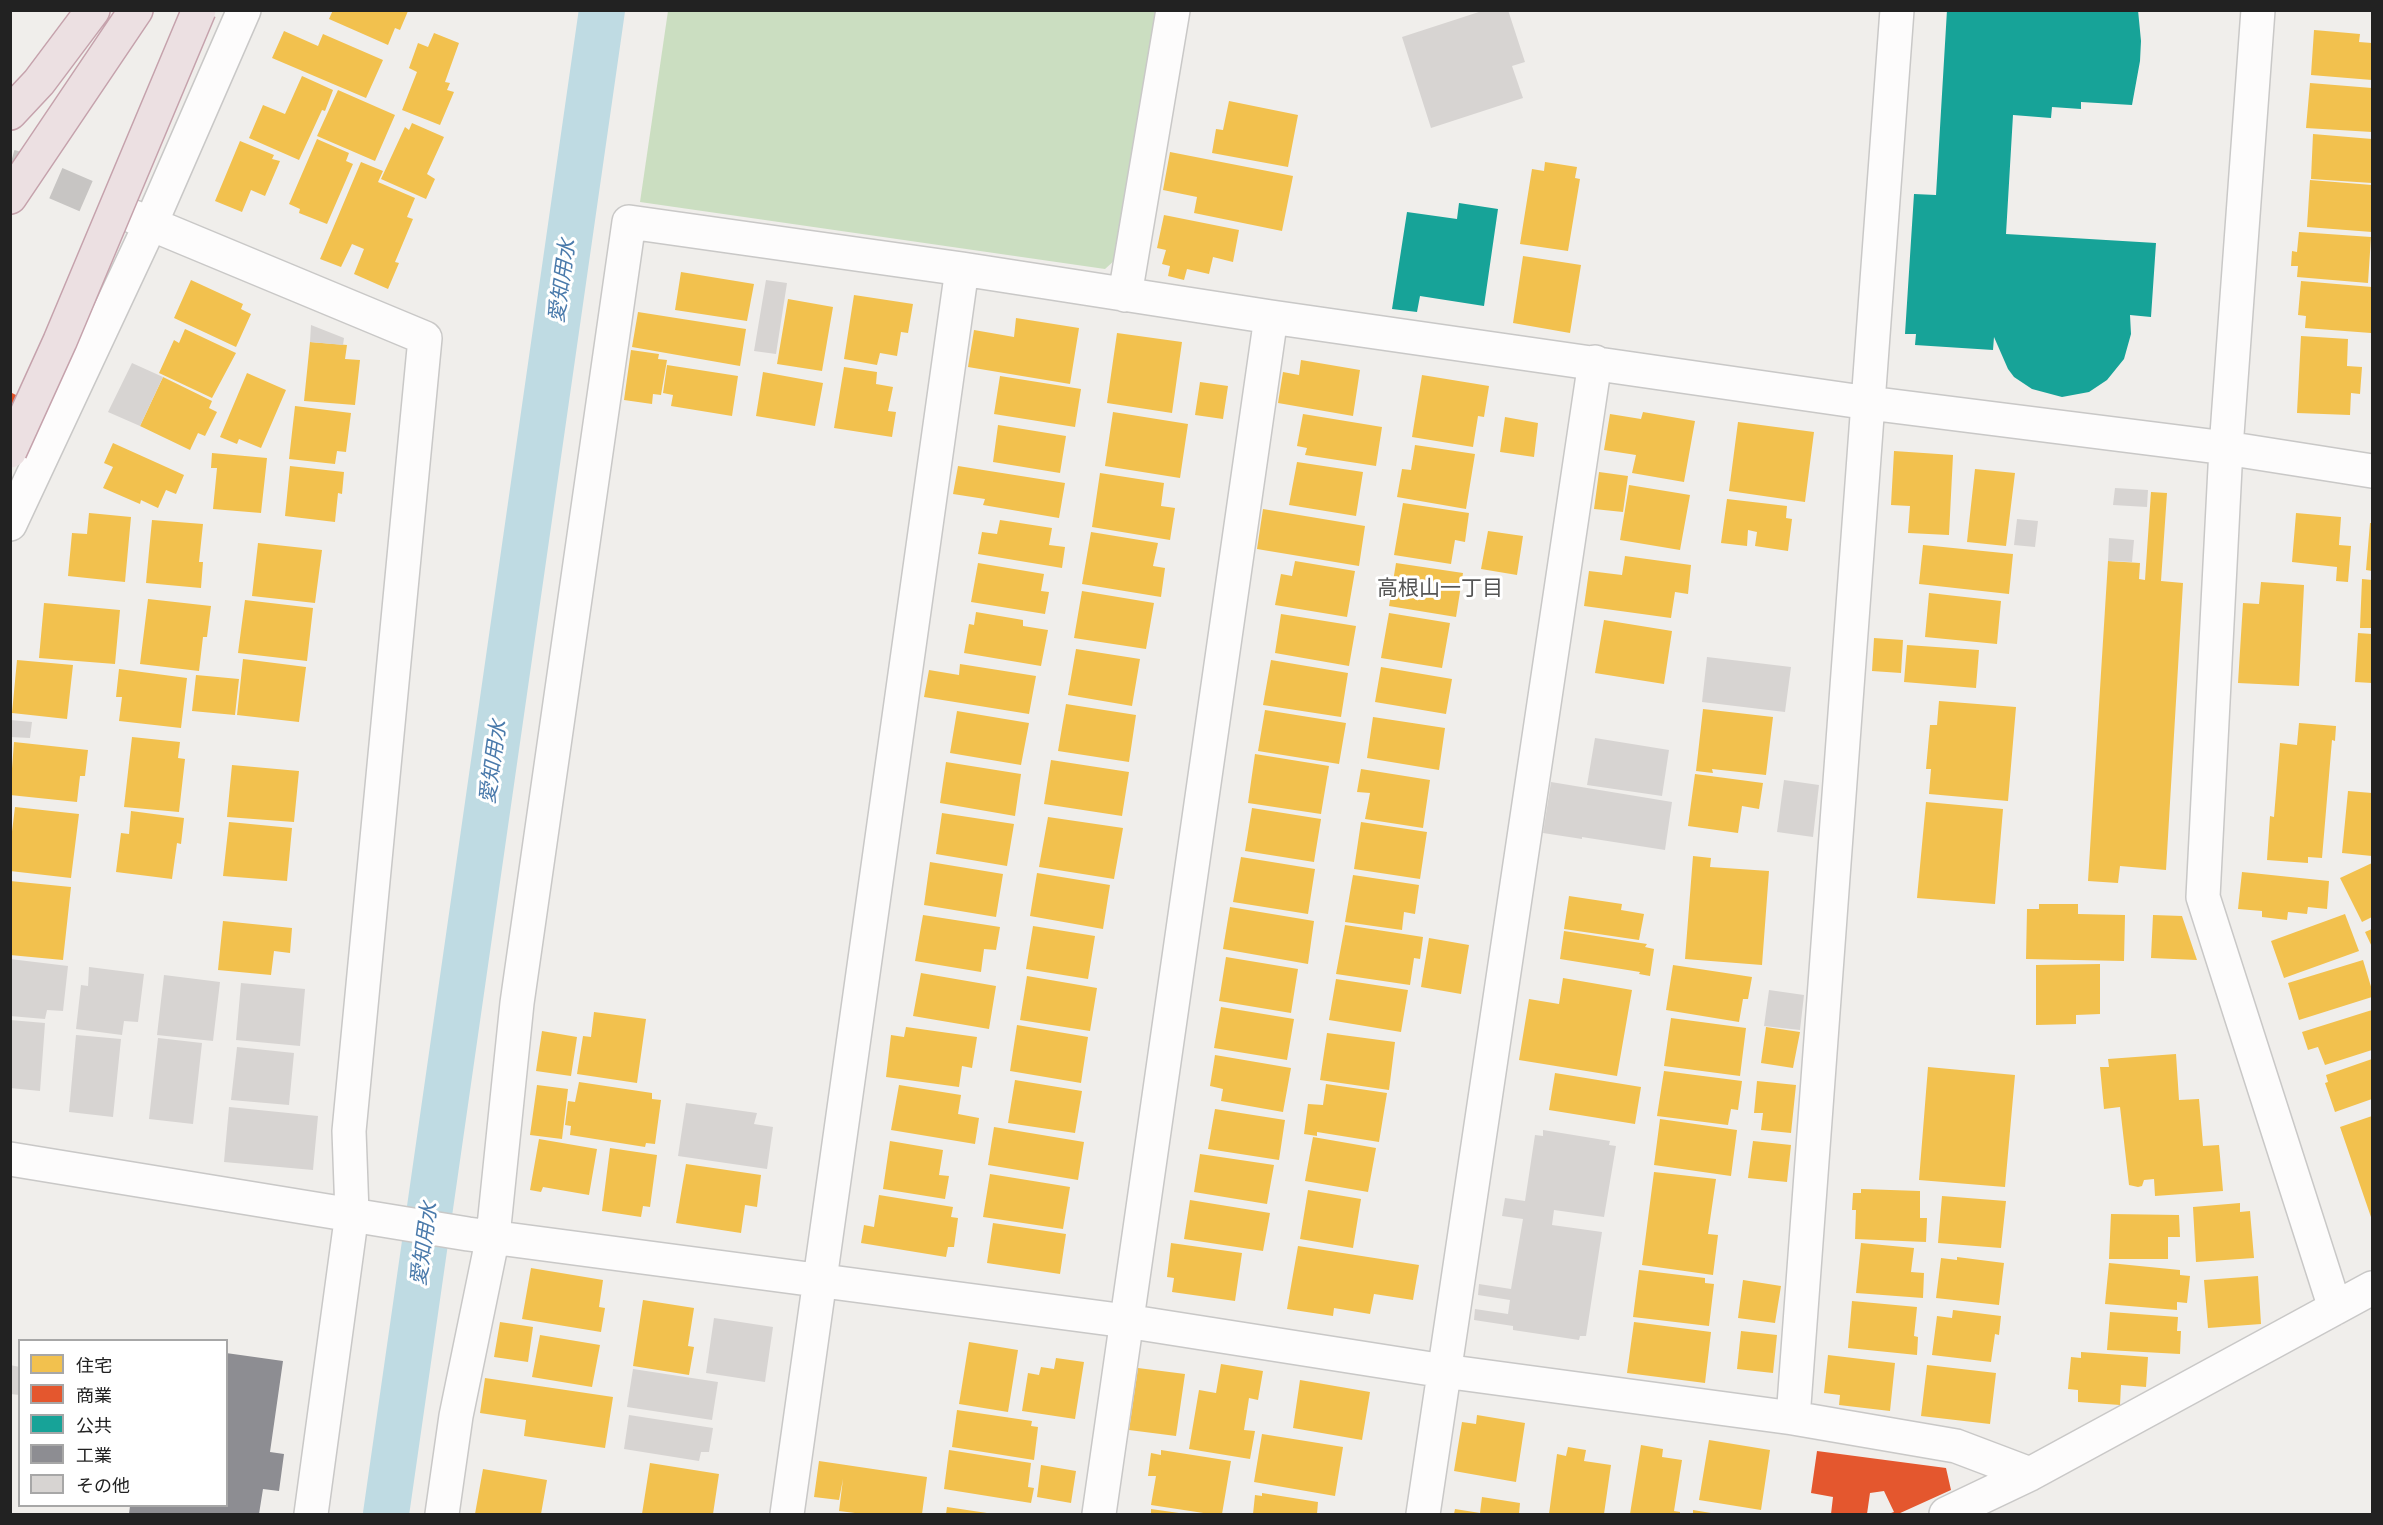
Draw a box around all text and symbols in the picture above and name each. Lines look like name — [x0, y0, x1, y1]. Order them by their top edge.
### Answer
water label: 愛知用水 — [545, 238, 581, 324]
district label: 高根山一丁目 — [1377, 576, 1503, 602]
water label: 愛知用水 — [476, 719, 512, 805]
water label: 愛知用水 — [407, 1201, 443, 1287]
legend — [18, 1339, 228, 1507]
text: 住宅 — [76, 1355, 112, 1377]
text: 商業 — [76, 1385, 112, 1407]
text: 公共 — [76, 1415, 112, 1437]
text: 工業 — [76, 1445, 112, 1467]
text: その他 — [76, 1475, 130, 1497]

